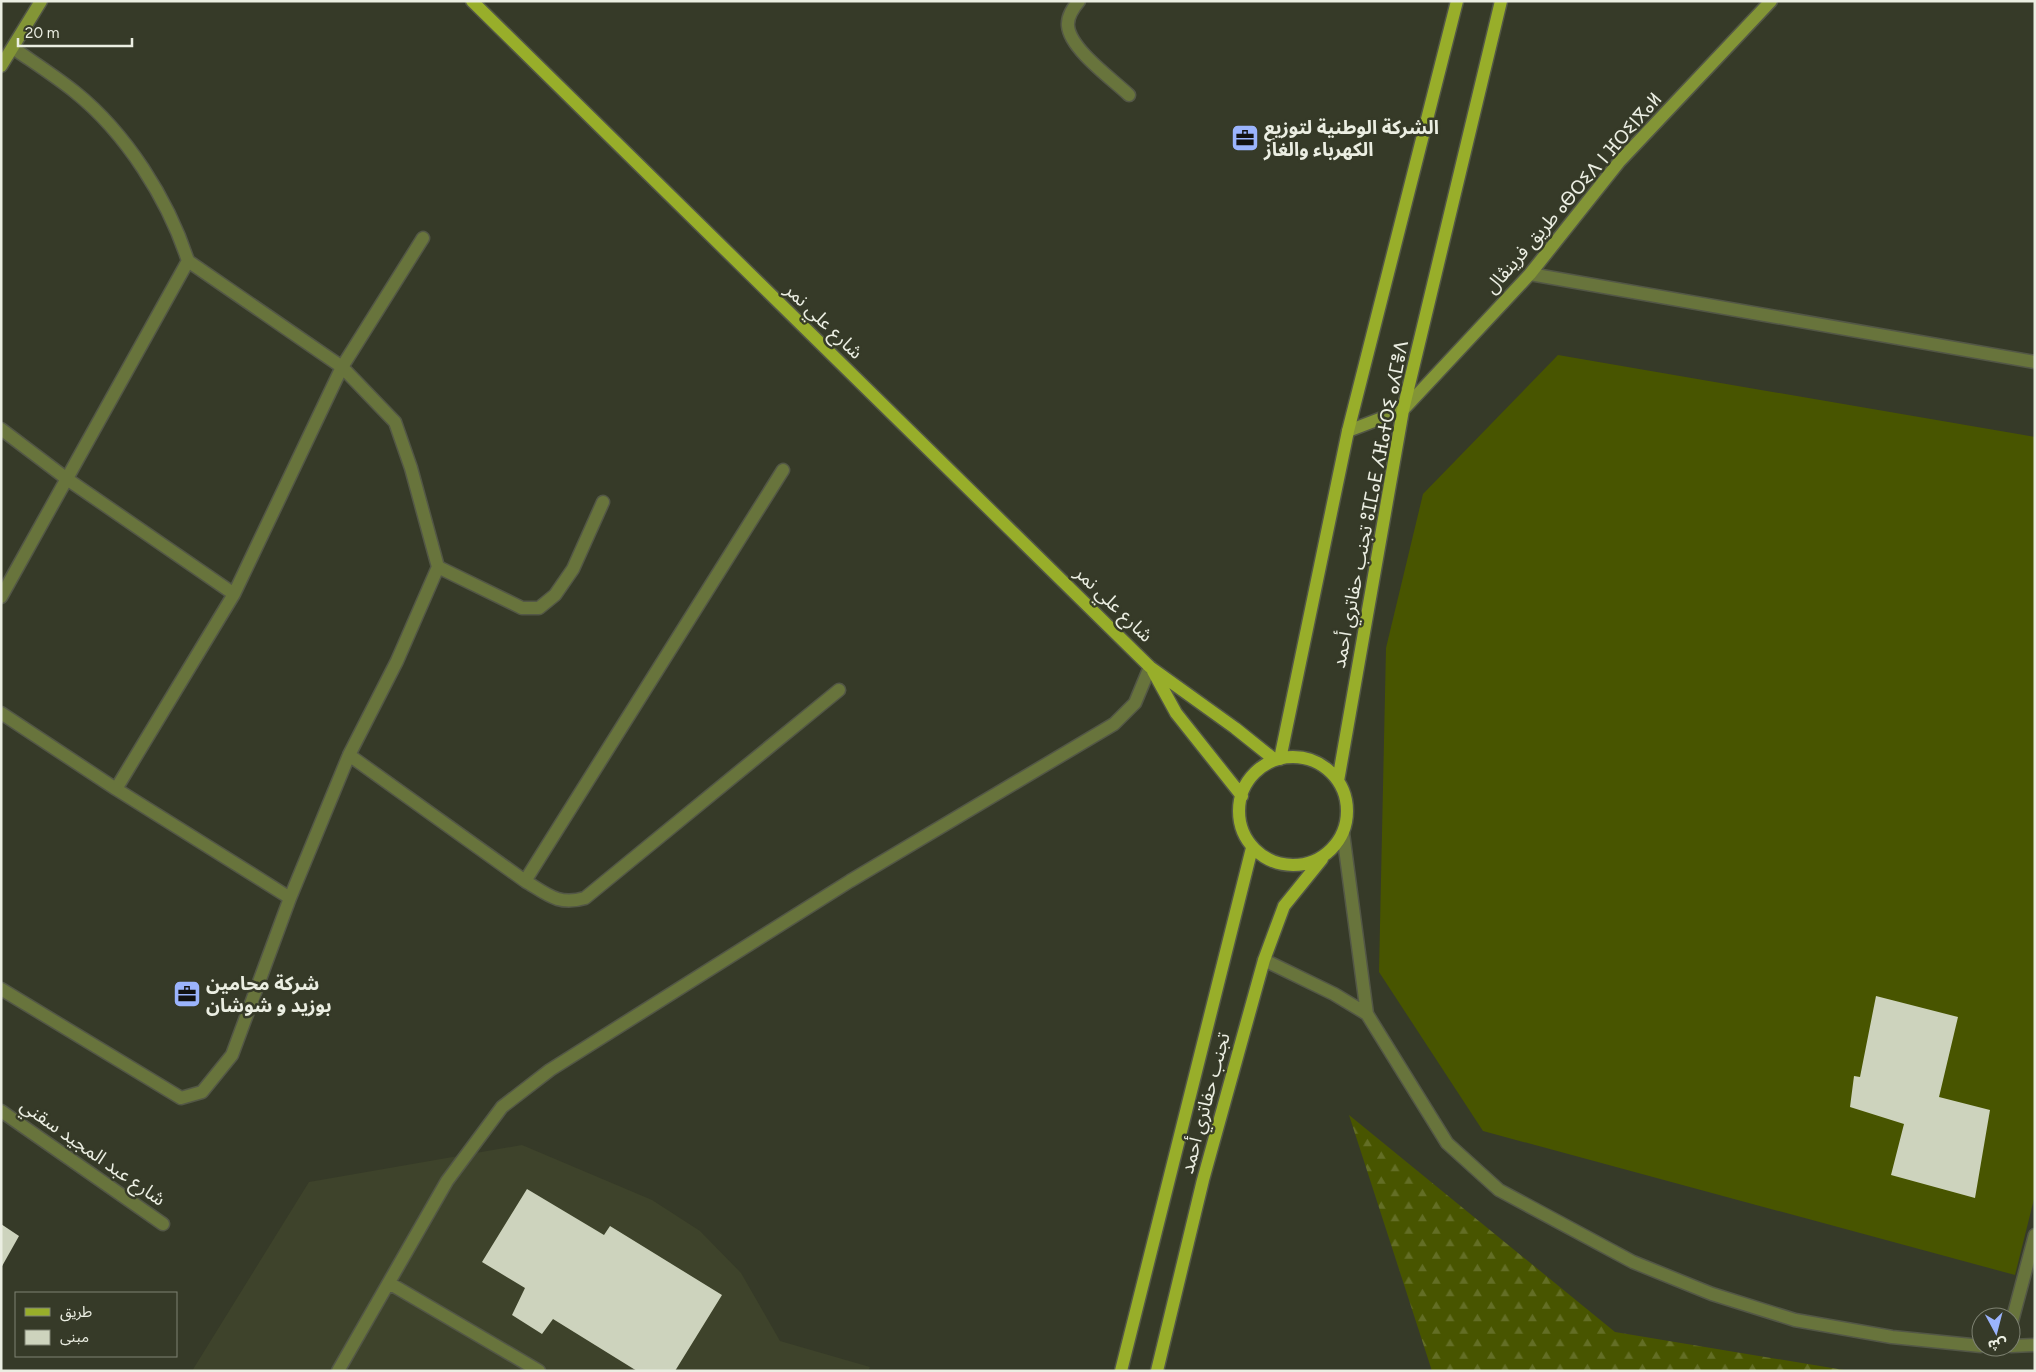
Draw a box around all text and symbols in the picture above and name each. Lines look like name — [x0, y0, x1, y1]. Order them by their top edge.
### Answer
scale bar — [18, 15, 131, 47]
text: 20 m — [25, 24, 59, 42]
street label: طريق فرينڨال ⴰⴱⵔⵉⴷ ⵏ ⴼⵔⵉⵏⴳⴰⵍ — [1480, 88, 1666, 298]
place label: الشركة الوطنية لتوزيع الكهرباء والغاز — [1263, 116, 1439, 161]
office icon: الشركة الوطنية لتوزيع الكهرباء والغاز — [1230, 123, 1260, 153]
street label: شارع علي نمر — [777, 278, 868, 366]
street label: تجنب حفاتري أحمد ⵓⵊⵎⴰⴹ ⵃⴼⴰⵜⵔⵉ ⴰⵃⵎⴻⴷ — [1327, 338, 1416, 671]
street label: شارع علي نمر — [1067, 561, 1158, 649]
place label: شركة محامين بوزيد و شوشان — [206, 972, 332, 1017]
office icon: شركة محامين بوزيد و شوشان — [172, 979, 202, 1009]
street label: تجنب حفاتري أحمد — [1175, 1030, 1238, 1177]
street label: شارع عبد المجيد سقني — [14, 1093, 170, 1213]
legend — [15, 1292, 178, 1357]
text: طريق — [60, 1303, 92, 1322]
north arrow — [1971, 1307, 2021, 1357]
text: مبنى — [60, 1328, 89, 1346]
text: ش — [1987, 1335, 2008, 1354]

